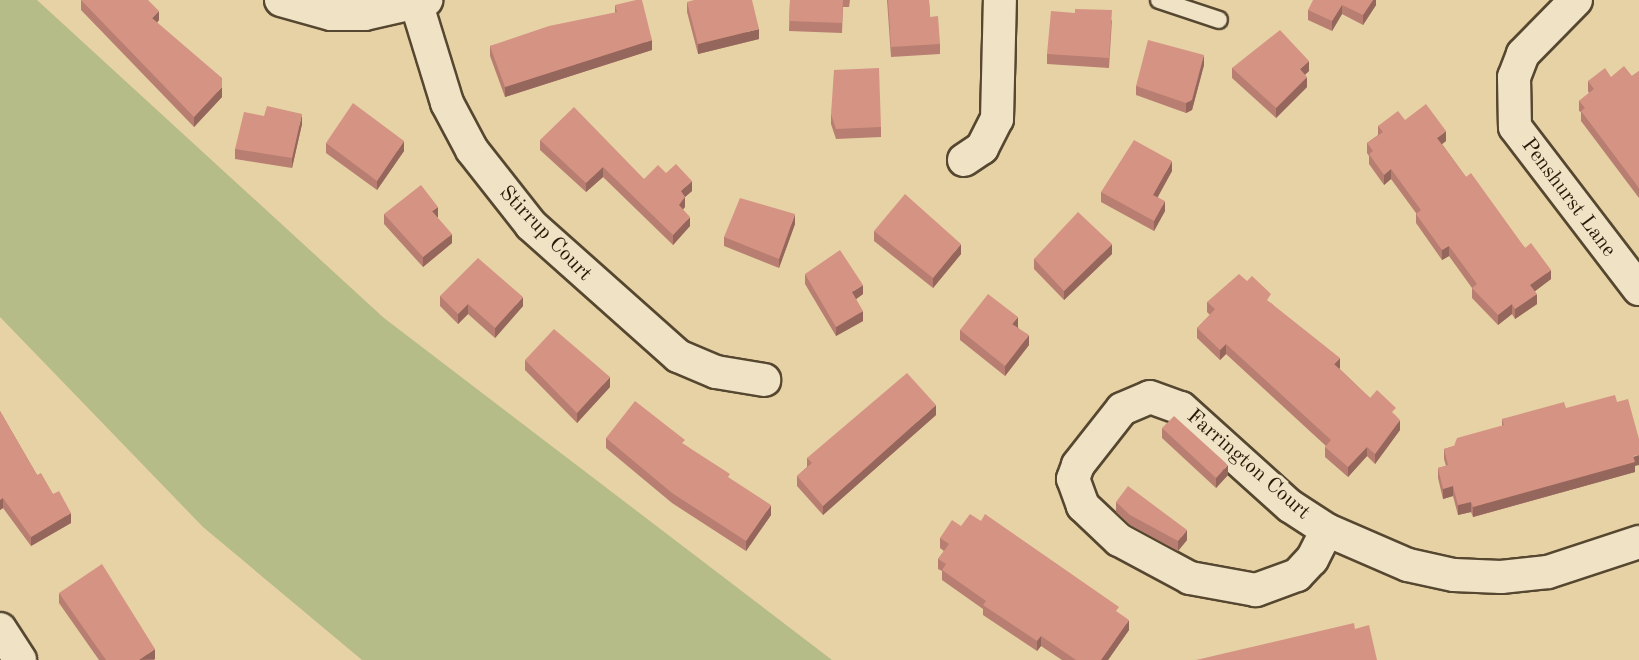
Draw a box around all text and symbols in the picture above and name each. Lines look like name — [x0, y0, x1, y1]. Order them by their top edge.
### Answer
street label: Penshurst Lane — [1515, 134, 1621, 262]
street label: Stirrup Court — [493, 181, 597, 287]
street label: Farrington Court — [1181, 405, 1315, 525]

